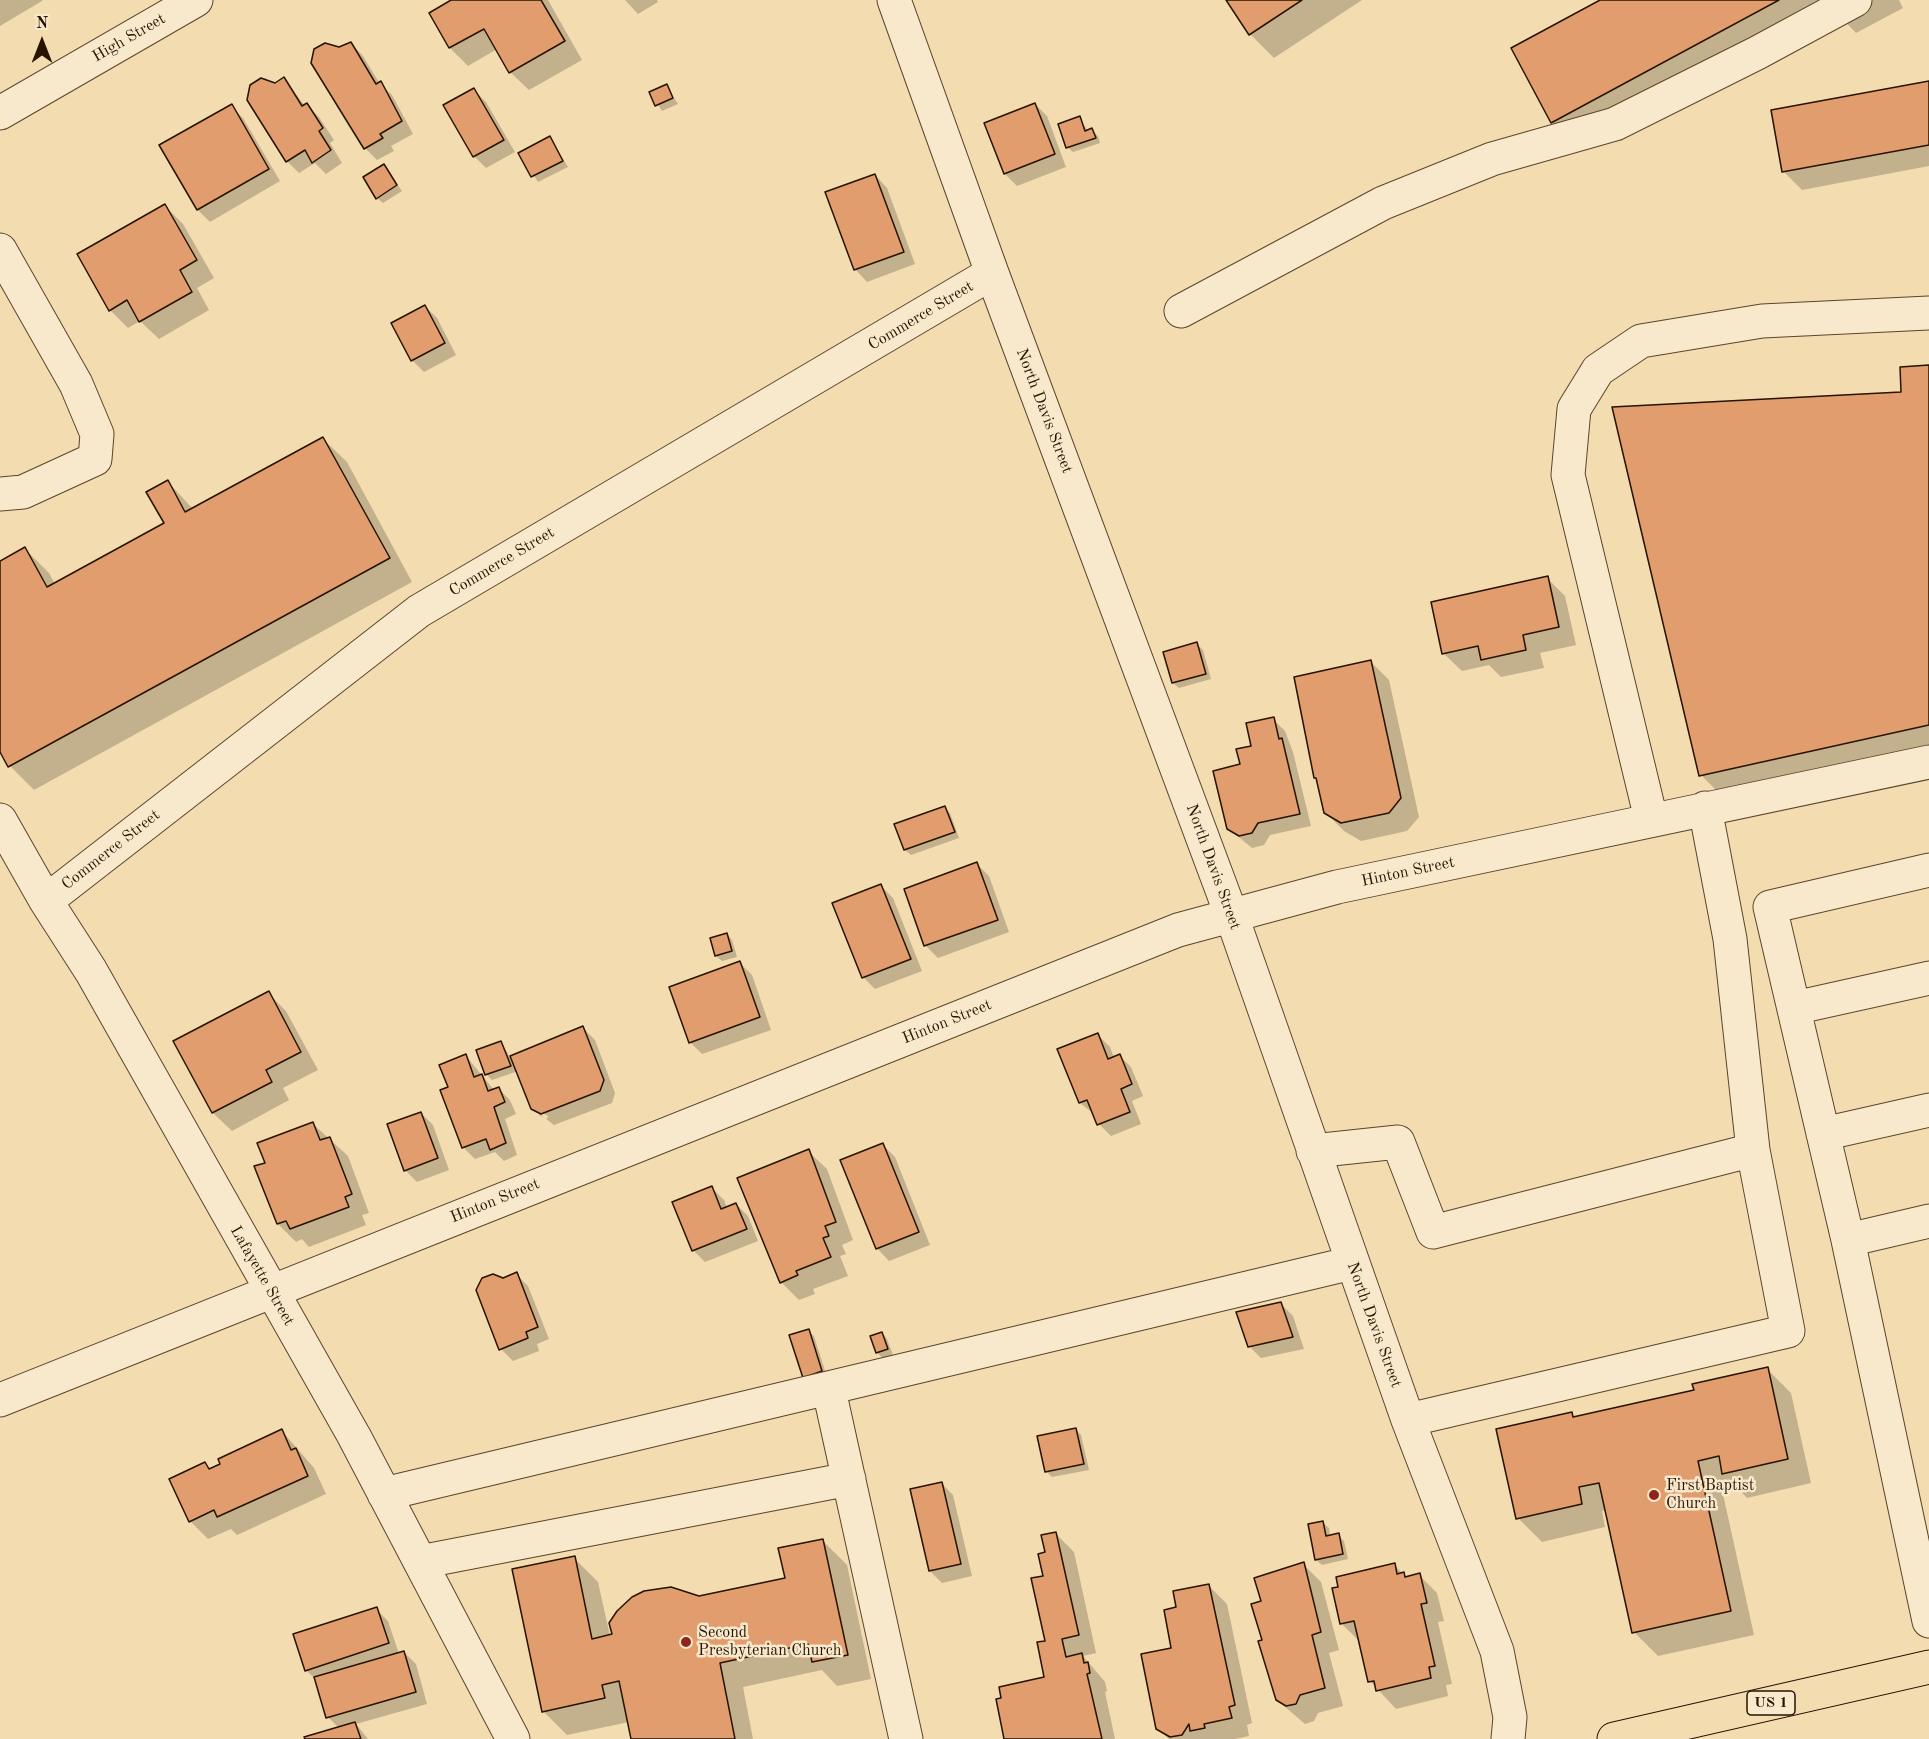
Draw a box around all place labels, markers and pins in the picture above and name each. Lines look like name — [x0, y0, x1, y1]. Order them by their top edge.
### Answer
place label: First Baptist Church — [1666, 1476, 1754, 1514]
marker: First Baptist Church — [1647, 1488, 1661, 1502]
place label: Second Presbyterian Church — [698, 1623, 841, 1661]
marker: Second Presbyterian Church — [679, 1635, 693, 1649]

